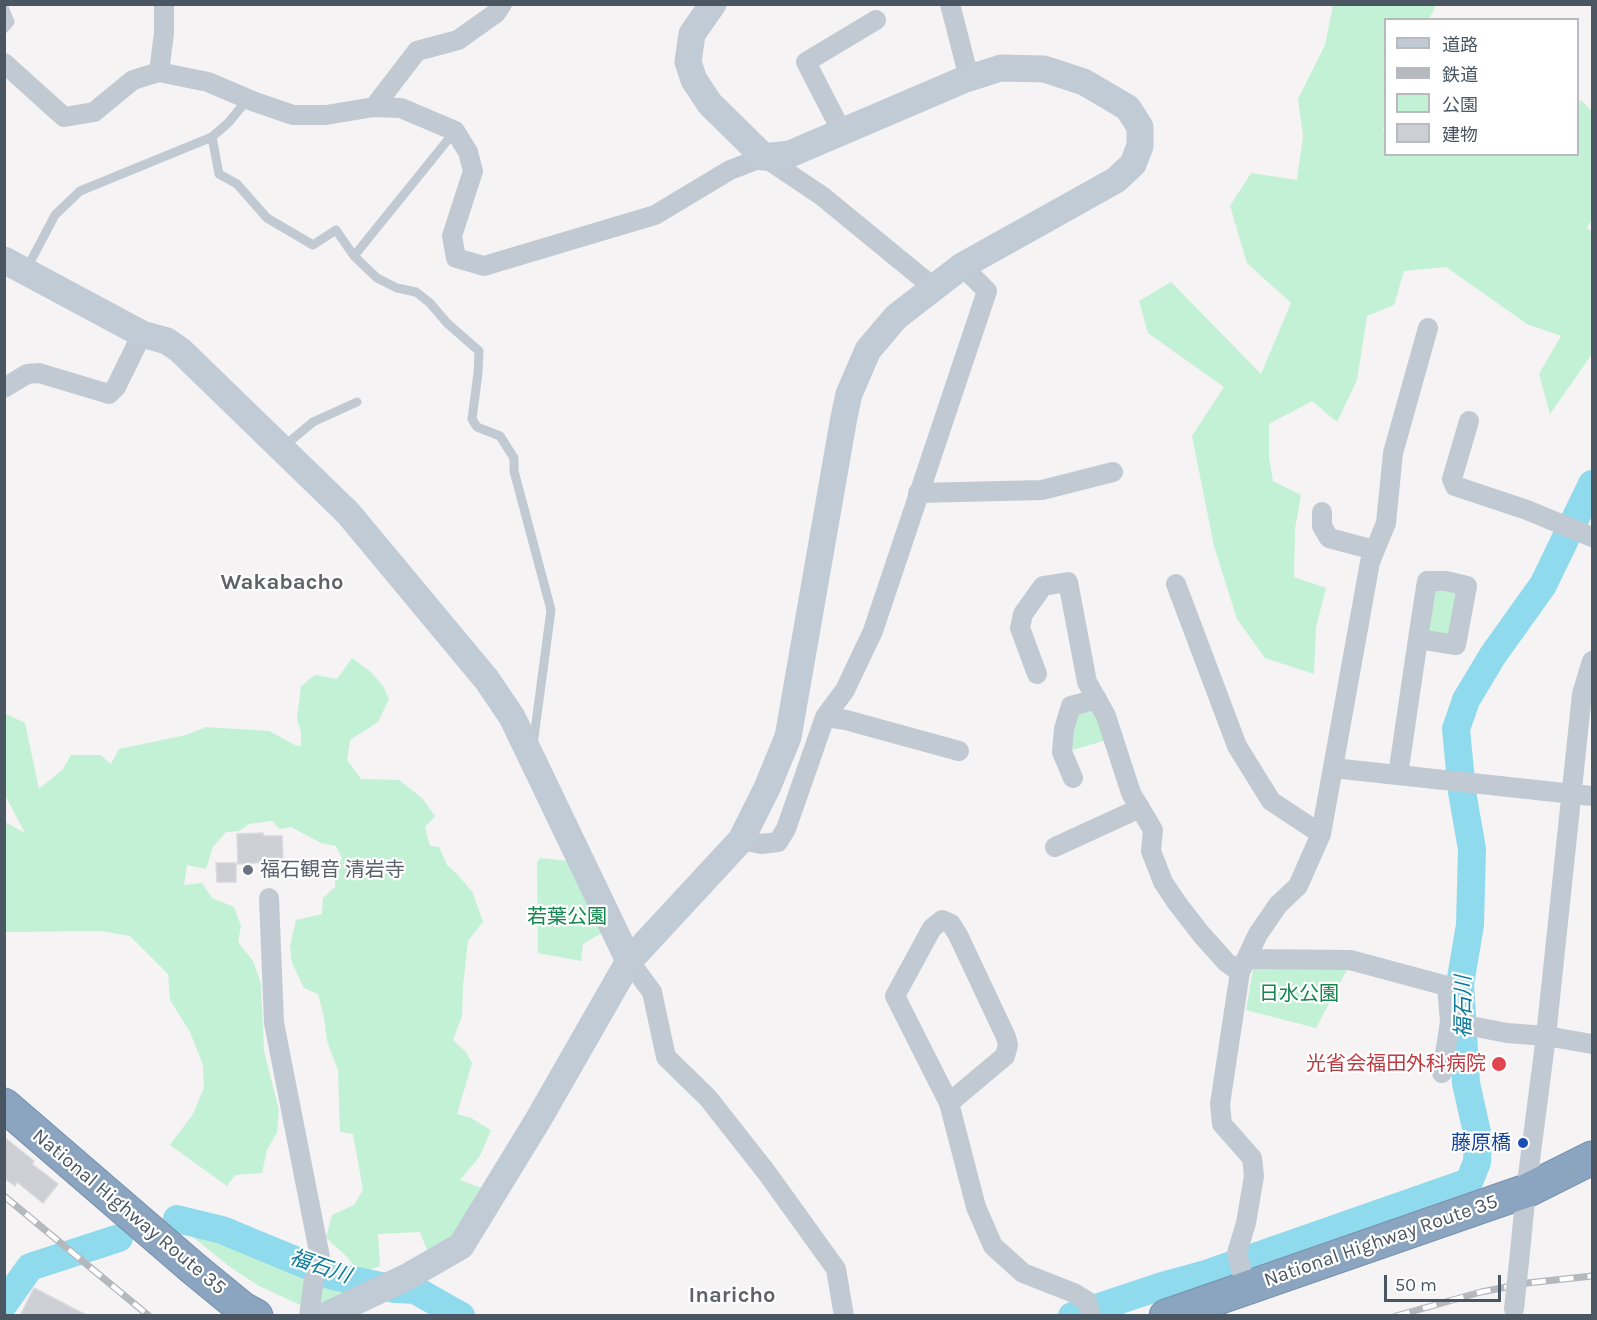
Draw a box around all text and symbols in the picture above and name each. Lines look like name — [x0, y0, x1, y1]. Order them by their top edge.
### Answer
legend — [1384, 18, 1579, 156]
text: 道路 — [1442, 34, 1478, 56]
text: 鉄道 — [1442, 64, 1478, 86]
text: 公園 — [1442, 94, 1478, 116]
text: 建物 — [1442, 124, 1478, 146]
district label: Wakabacho — [221, 570, 343, 596]
place label: 福石観音 清岩寺 — [260, 858, 405, 882]
marker: 福石観音 清岩寺 — [241, 863, 255, 877]
park label: 若葉公園 — [527, 905, 607, 929]
water label: 福石川 — [1451, 976, 1477, 1038]
park label: 日水公園 — [1259, 982, 1339, 1006]
place label: 光省会福田外科病院 — [1306, 1052, 1486, 1076]
marker: 光省会福田外科病院 — [1490, 1055, 1508, 1073]
street label: National Highway Route 35 — [27, 1124, 231, 1300]
place label: 藤原橋 — [1451, 1131, 1511, 1155]
marker: 藤原橋 — [1516, 1136, 1530, 1150]
street label: National Highway Route 35 — [1261, 1190, 1501, 1292]
water label: 福石川 — [286, 1245, 354, 1289]
scale bar — [1387, 1263, 1504, 1301]
text: 50 m — [1395, 1274, 1437, 1296]
district label: Inaricho — [689, 1283, 775, 1309]

